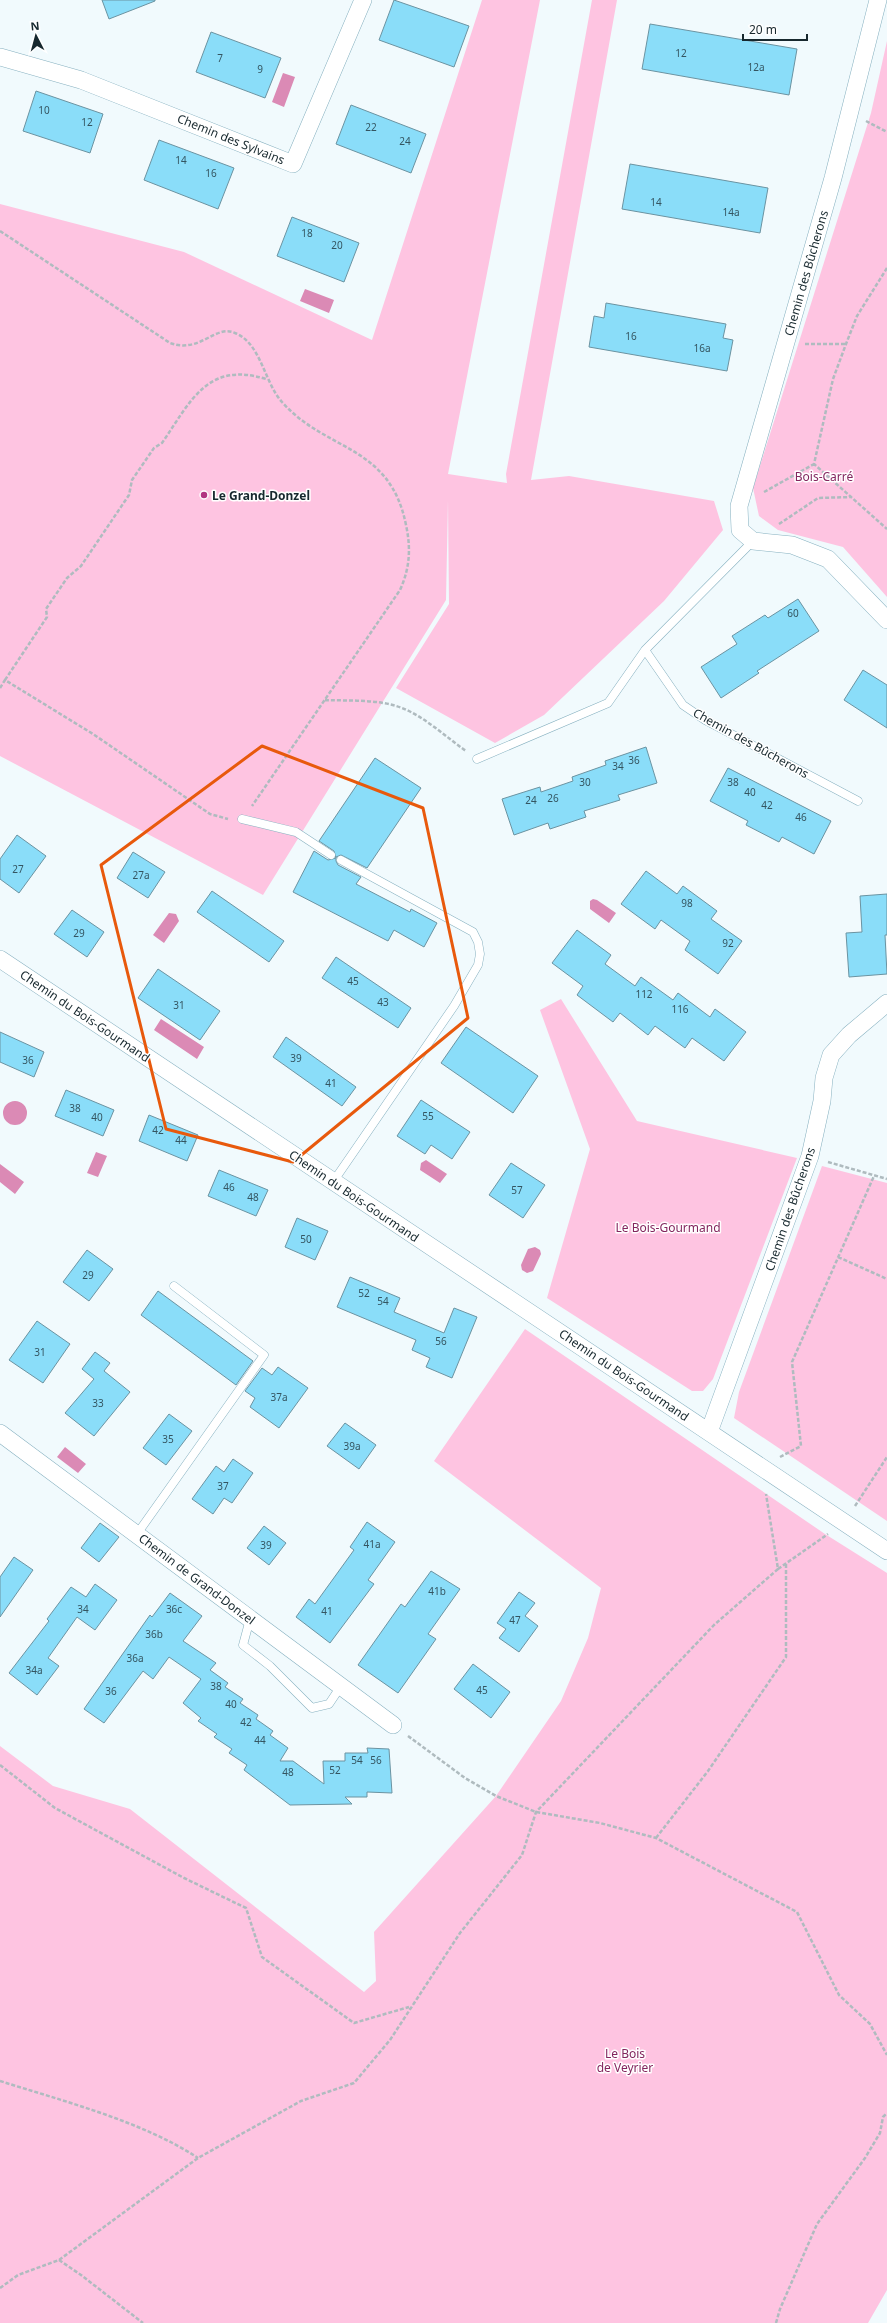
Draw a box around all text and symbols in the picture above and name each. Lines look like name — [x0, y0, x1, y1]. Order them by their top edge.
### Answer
north arrow — [16, 16, 56, 56]
scale bar — [743, 16, 807, 42]
text: N — [30, 18, 40, 33]
text: 20 m — [749, 21, 777, 38]
house number: 12 — [675, 46, 687, 60]
house number: 7 — [217, 51, 223, 65]
house number: 12a — [747, 60, 765, 74]
house number: 9 — [257, 62, 263, 76]
house number: 10 — [38, 103, 50, 117]
street label: Chemin des Sylvains — [175, 110, 288, 168]
house number: 12 — [81, 115, 93, 129]
house number: 22 — [365, 120, 377, 134]
house number: 24 — [399, 134, 411, 148]
house number: 14 — [175, 153, 187, 167]
house number: 16 — [205, 166, 217, 180]
house number: 14 — [650, 195, 662, 209]
house number: 14a — [722, 205, 740, 219]
street label: Chemin des Bûcherons — [780, 208, 832, 338]
house number: 18 — [301, 226, 313, 240]
house number: 20 — [331, 238, 343, 252]
house number: 16 — [625, 329, 637, 343]
house number: 16a — [693, 341, 711, 355]
park label: Bois-Carré — [795, 468, 853, 485]
place label: Le Grand-Donzel — [212, 487, 310, 504]
marker: Le Grand-Donzel — [199, 490, 209, 500]
house number: 60 — [787, 606, 799, 620]
street label: Chemin des Bûcherons — [690, 704, 812, 782]
house number: 36 — [628, 753, 640, 767]
house number: 34 — [612, 759, 624, 773]
house number: 30 — [579, 775, 591, 789]
house number: 38 — [727, 775, 739, 789]
house number: 40 — [744, 785, 756, 799]
house number: 26 — [547, 791, 559, 805]
house number: 24 — [525, 793, 537, 807]
house number: 42 — [761, 798, 773, 812]
house number: 46 — [795, 810, 807, 824]
house number: 27 — [12, 862, 24, 876]
house number: 27a — [132, 868, 150, 882]
house number: 98 — [681, 896, 693, 910]
house number: 29 — [73, 926, 85, 940]
house number: 92 — [722, 936, 734, 950]
street label: Chemin du Bois-Gourmand — [17, 966, 153, 1066]
house number: 45 — [347, 974, 359, 988]
house number: 112 — [635, 987, 653, 1001]
house number: 43 — [377, 995, 389, 1009]
house number: 31 — [173, 998, 185, 1012]
house number: 116 — [671, 1002, 689, 1016]
house number: 39 — [290, 1051, 302, 1065]
house number: 36 — [22, 1053, 34, 1067]
house number: 41 — [325, 1076, 337, 1090]
house number: 38 — [69, 1101, 81, 1115]
house number: 55 — [422, 1109, 434, 1123]
house number: 40 — [91, 1110, 103, 1124]
house number: 42 — [152, 1123, 164, 1137]
house number: 44 — [175, 1133, 187, 1147]
street label: Chemin des Bûcherons — [761, 1145, 819, 1273]
street label: Chemin du Bois-Gourmand — [286, 1146, 422, 1246]
house number: 46 — [223, 1180, 235, 1194]
house number: 57 — [511, 1183, 523, 1197]
house number: 48 — [247, 1190, 259, 1204]
park label: Le Bois-Gourmand — [615, 1219, 721, 1236]
house number: 50 — [300, 1232, 312, 1246]
house number: 29 — [82, 1268, 94, 1282]
house number: 52 — [358, 1286, 370, 1300]
house number: 54 — [377, 1294, 389, 1308]
street label: Chemin du Bois-Gourmand — [556, 1325, 692, 1425]
house number: 56 — [435, 1334, 447, 1348]
house number: 31 — [34, 1345, 46, 1359]
house number: 37a — [270, 1390, 288, 1404]
house number: 33 — [92, 1396, 104, 1410]
house number: 35 — [162, 1432, 174, 1446]
house number: 39a — [343, 1439, 361, 1453]
house number: 37 — [217, 1479, 229, 1493]
street label: Chemin de Grand-Donzel — [135, 1530, 259, 1628]
house number: 41a — [363, 1537, 381, 1551]
house number: 39 — [260, 1538, 272, 1552]
house number: 41b — [428, 1584, 446, 1598]
house number: 34 — [77, 1602, 89, 1616]
house number: 36c — [166, 1602, 182, 1616]
house number: 41 — [321, 1604, 333, 1618]
house number: 47 — [509, 1613, 521, 1627]
house number: 36b — [145, 1627, 163, 1641]
house number: 36a — [126, 1651, 144, 1665]
house number: 34a — [25, 1663, 43, 1677]
house number: 38 — [210, 1679, 222, 1693]
house number: 45 — [476, 1683, 488, 1697]
house number: 36 — [105, 1684, 117, 1698]
house number: 40 — [225, 1697, 237, 1711]
house number: 42 — [240, 1715, 252, 1729]
house number: 44 — [254, 1733, 266, 1747]
house number: 54 — [351, 1753, 363, 1767]
house number: 56 — [370, 1753, 382, 1767]
house number: 52 — [329, 1763, 341, 1777]
house number: 48 — [282, 1765, 294, 1779]
park label: Le Bois de Veyrier — [597, 2045, 653, 2076]

